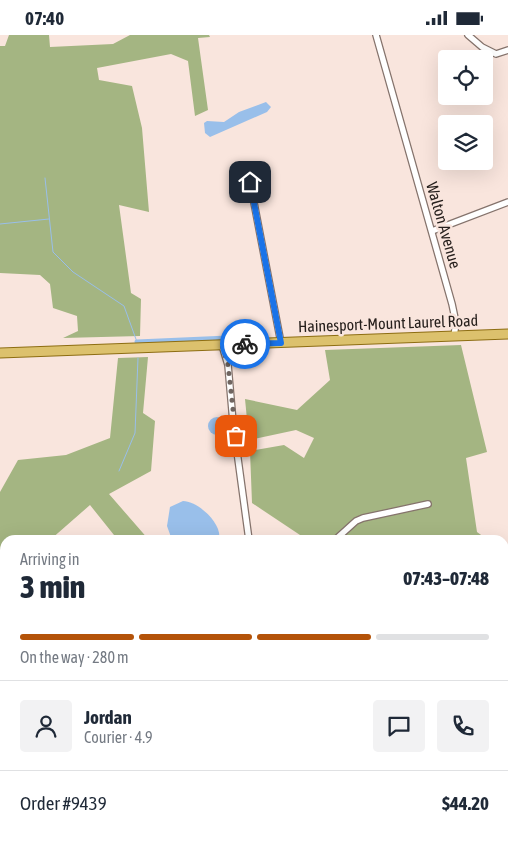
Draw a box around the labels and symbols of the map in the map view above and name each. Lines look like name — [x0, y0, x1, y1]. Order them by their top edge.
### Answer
pin — [229, 161, 271, 203]
street label: Walton Avenue — [423, 180, 465, 270]
street label: Hainesport-Mount Laurel Road — [298, 311, 478, 336]
courier — [220, 319, 270, 369]
pin — [215, 415, 257, 457]

